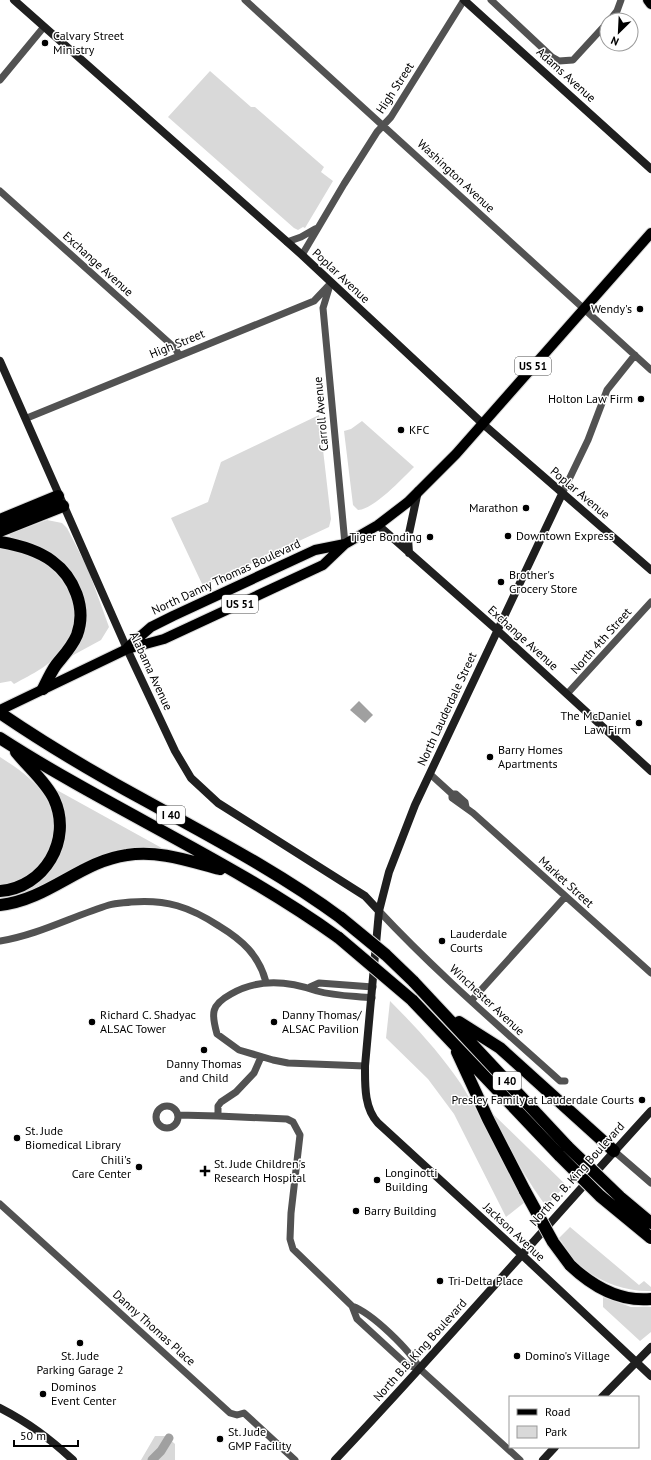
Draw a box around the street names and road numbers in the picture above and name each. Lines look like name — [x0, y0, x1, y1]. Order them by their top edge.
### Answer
street label: Adams Avenue — [534, 44, 599, 105]
street label: High Street — [372, 59, 417, 116]
street label: Washington Avenue — [414, 136, 498, 215]
street label: Exchange Avenue — [60, 228, 137, 299]
street label: Poplar Avenue — [310, 245, 373, 306]
street label: High Street — [147, 326, 207, 361]
road number: US 51 — [515, 357, 551, 375]
street label: Carroll Avenue — [310, 376, 331, 452]
street label: Poplar Avenue — [548, 463, 613, 522]
street label: North Danny Thomas Boulevard — [149, 535, 303, 618]
road number: US 51 — [222, 595, 258, 613]
street label: Exchange Avenue — [485, 602, 562, 673]
street label: North 4th Street — [567, 605, 634, 677]
street label: Alabama Avenue — [127, 629, 176, 712]
street label: North Lauderdale Street — [414, 650, 479, 768]
road number: I 40 — [157, 806, 185, 824]
street label: Market Street — [536, 853, 597, 910]
street label: Winchester Avenue — [447, 961, 528, 1038]
road number: I 40 — [493, 1072, 521, 1090]
street label: North B. B. King Boulevard — [526, 1119, 627, 1229]
street label: Jackson Avenue — [480, 1199, 548, 1264]
street label: Danny Thomas Place — [110, 1287, 199, 1369]
street label: North B.B. King Boulevard — [370, 1295, 470, 1404]

